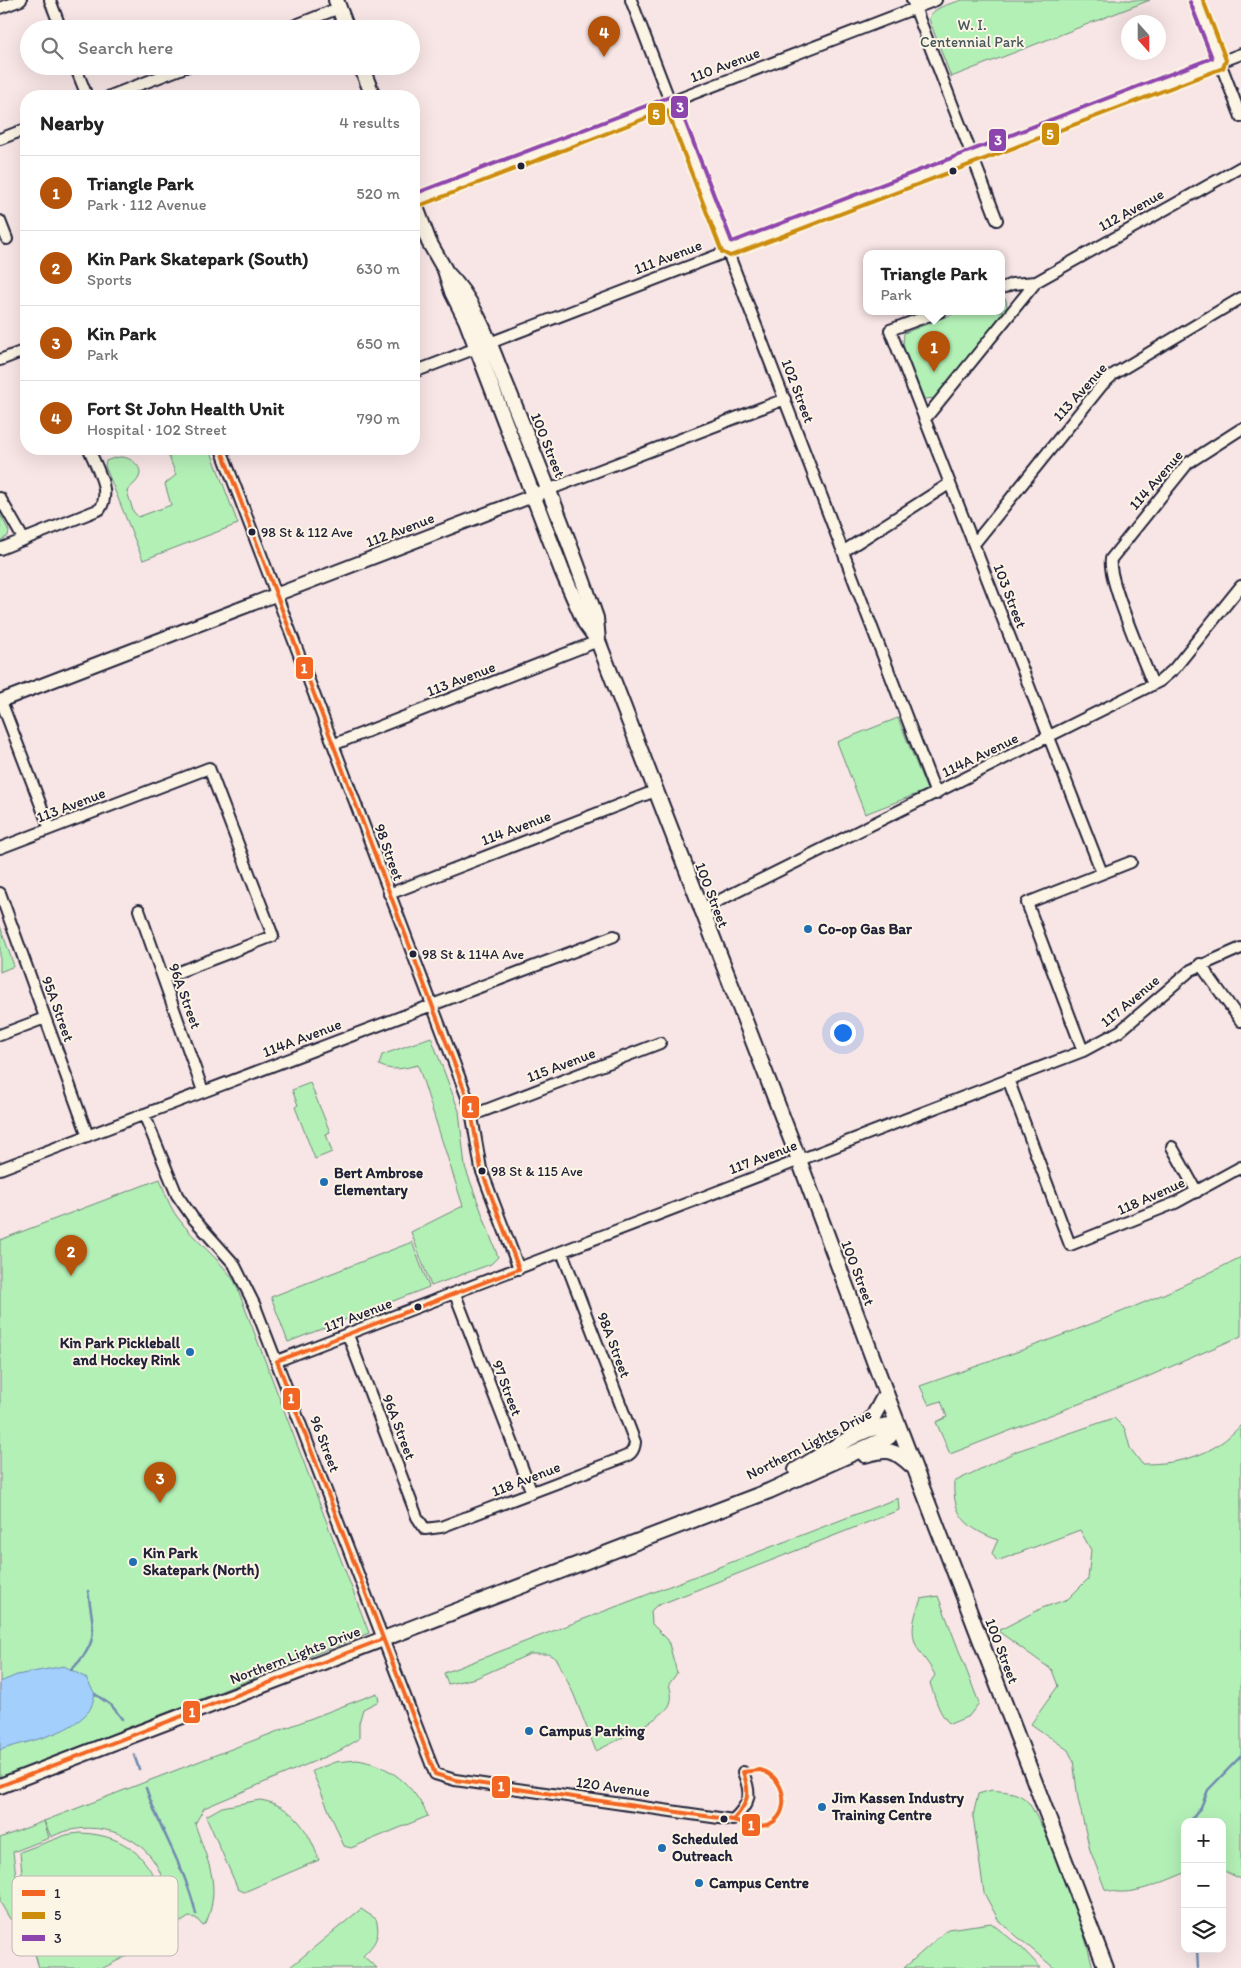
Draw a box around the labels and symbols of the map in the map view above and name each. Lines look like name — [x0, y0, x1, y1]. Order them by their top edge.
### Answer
north arrow — [1121, 15, 1166, 60]
pin: 4 — [588, 16, 620, 57]
park label: W. I. Centennial Park — [920, 16, 1024, 51]
street label: 110 Avenue — [687, 43, 763, 87]
line badge: 3 — [670, 95, 689, 119]
text: 3 — [676, 99, 684, 116]
line badge: 5 — [647, 102, 666, 126]
text: 5 — [652, 106, 660, 123]
line badge: 5 — [1041, 122, 1060, 146]
text: 5 — [1046, 126, 1054, 143]
line badge: 3 — [988, 128, 1007, 152]
text: 3 — [994, 132, 1002, 149]
unlabelled marker — [516, 161, 526, 171]
unlabelled marker — [948, 166, 958, 176]
street label: 112 Avenue — [1095, 185, 1167, 235]
street label: 111 Avenue — [632, 236, 704, 278]
pin: 1 — [918, 331, 950, 372]
street label: 102 Street — [778, 356, 819, 426]
street label: 113 Avenue — [1049, 359, 1111, 425]
street label: 100 Street — [527, 410, 569, 480]
street label: 114 Avenue — [1125, 446, 1187, 514]
street label: 112 Avenue — [363, 509, 437, 551]
place label: 98 St & 112 Ave — [261, 524, 353, 541]
marker: 98 St & 112 Ave — [247, 527, 257, 537]
street label: 103 Street — [990, 561, 1031, 631]
line badge: 1 — [295, 656, 314, 680]
street label: 113 Avenue — [424, 658, 498, 700]
text: 1 — [301, 660, 308, 677]
street label: 114A Avenue — [939, 729, 1021, 781]
street label: 113 Avenue — [34, 784, 108, 826]
street label: 114 Avenue — [479, 806, 553, 850]
street label: 98 Street — [370, 821, 408, 883]
street label: 100 Street — [691, 860, 733, 931]
place label: Co-op Gas Bar — [818, 920, 913, 939]
marker: Co-op Gas Bar — [802, 923, 814, 935]
place label: 98 St & 114A Ave — [422, 946, 525, 963]
marker: 98 St & 114A Ave — [408, 949, 418, 959]
street label: 96A Street — [165, 961, 205, 1032]
street label: 117 Avenue — [1097, 971, 1163, 1031]
street label: 95A Street — [38, 974, 78, 1045]
street label: 114A Avenue — [260, 1015, 344, 1061]
your location — [830, 1020, 856, 1046]
street label: 115 Avenue — [524, 1044, 598, 1086]
line badge: 1 — [461, 1095, 480, 1119]
text: 1 — [467, 1099, 474, 1116]
street label: 117 Avenue — [726, 1136, 800, 1178]
place label: 98 St & 115 Ave — [491, 1163, 583, 1180]
place label: Bert Ambrose Elementary — [334, 1164, 423, 1200]
marker: 98 St & 115 Ave — [477, 1166, 487, 1176]
street label: 118 Avenue — [1114, 1173, 1188, 1219]
marker: Bert Ambrose Elementary — [318, 1176, 330, 1188]
pin: 2 — [55, 1235, 87, 1276]
street label: 100 Street — [837, 1238, 879, 1309]
street label: 117 Avenue — [321, 1294, 395, 1336]
unlabelled marker — [413, 1302, 423, 1312]
street label: 98A Street — [593, 1310, 635, 1381]
place label: Kin Park Pickleball and Hockey Rink — [60, 1334, 181, 1370]
marker: Kin Park Pickleball and Hockey Rink — [184, 1346, 196, 1358]
street label: 97 Street — [488, 1358, 526, 1419]
line badge: 1 — [282, 1387, 301, 1411]
text: 1 — [288, 1390, 295, 1407]
street label: 96A Street — [378, 1392, 420, 1462]
street label: Northern Lights Drive — [743, 1405, 875, 1483]
street label: 96 Street — [306, 1413, 344, 1475]
street label: 118 Avenue — [489, 1458, 563, 1500]
pin: 3 — [144, 1462, 176, 1503]
place label: Kin Park Skatepark (North) — [143, 1544, 259, 1580]
marker: Kin Park Skatepark (North) — [127, 1556, 139, 1568]
street label: 100 Street — [981, 1616, 1023, 1687]
street label: Northern Lights Drive — [227, 1622, 363, 1688]
line badge: 1 — [182, 1700, 201, 1724]
text: 1 — [189, 1704, 196, 1721]
place label: Campus Parking — [539, 1722, 645, 1741]
marker: Campus Parking — [523, 1725, 535, 1737]
street label: 120 Avenue — [575, 1773, 651, 1801]
line badge: 1 — [491, 1775, 511, 1799]
text: 1 — [498, 1778, 505, 1795]
place label: Jim Kassen Industry Training Centre — [831, 1789, 965, 1825]
marker: Jim Kassen Industry Training Centre — [816, 1801, 828, 1813]
line badge: 1 — [741, 1813, 761, 1837]
unlabelled marker — [719, 1814, 729, 1824]
text: 1 — [748, 1817, 755, 1834]
place label: Scheduled Outreach — [672, 1830, 739, 1865]
marker: Scheduled Outreach — [656, 1842, 668, 1854]
place label: Campus Centre — [709, 1874, 809, 1893]
legend — [12, 1876, 178, 1956]
marker: Campus Centre — [693, 1877, 705, 1889]
text: 1 — [54, 1885, 61, 1902]
text: 5 — [54, 1907, 61, 1924]
text: 3 — [54, 1930, 62, 1947]

